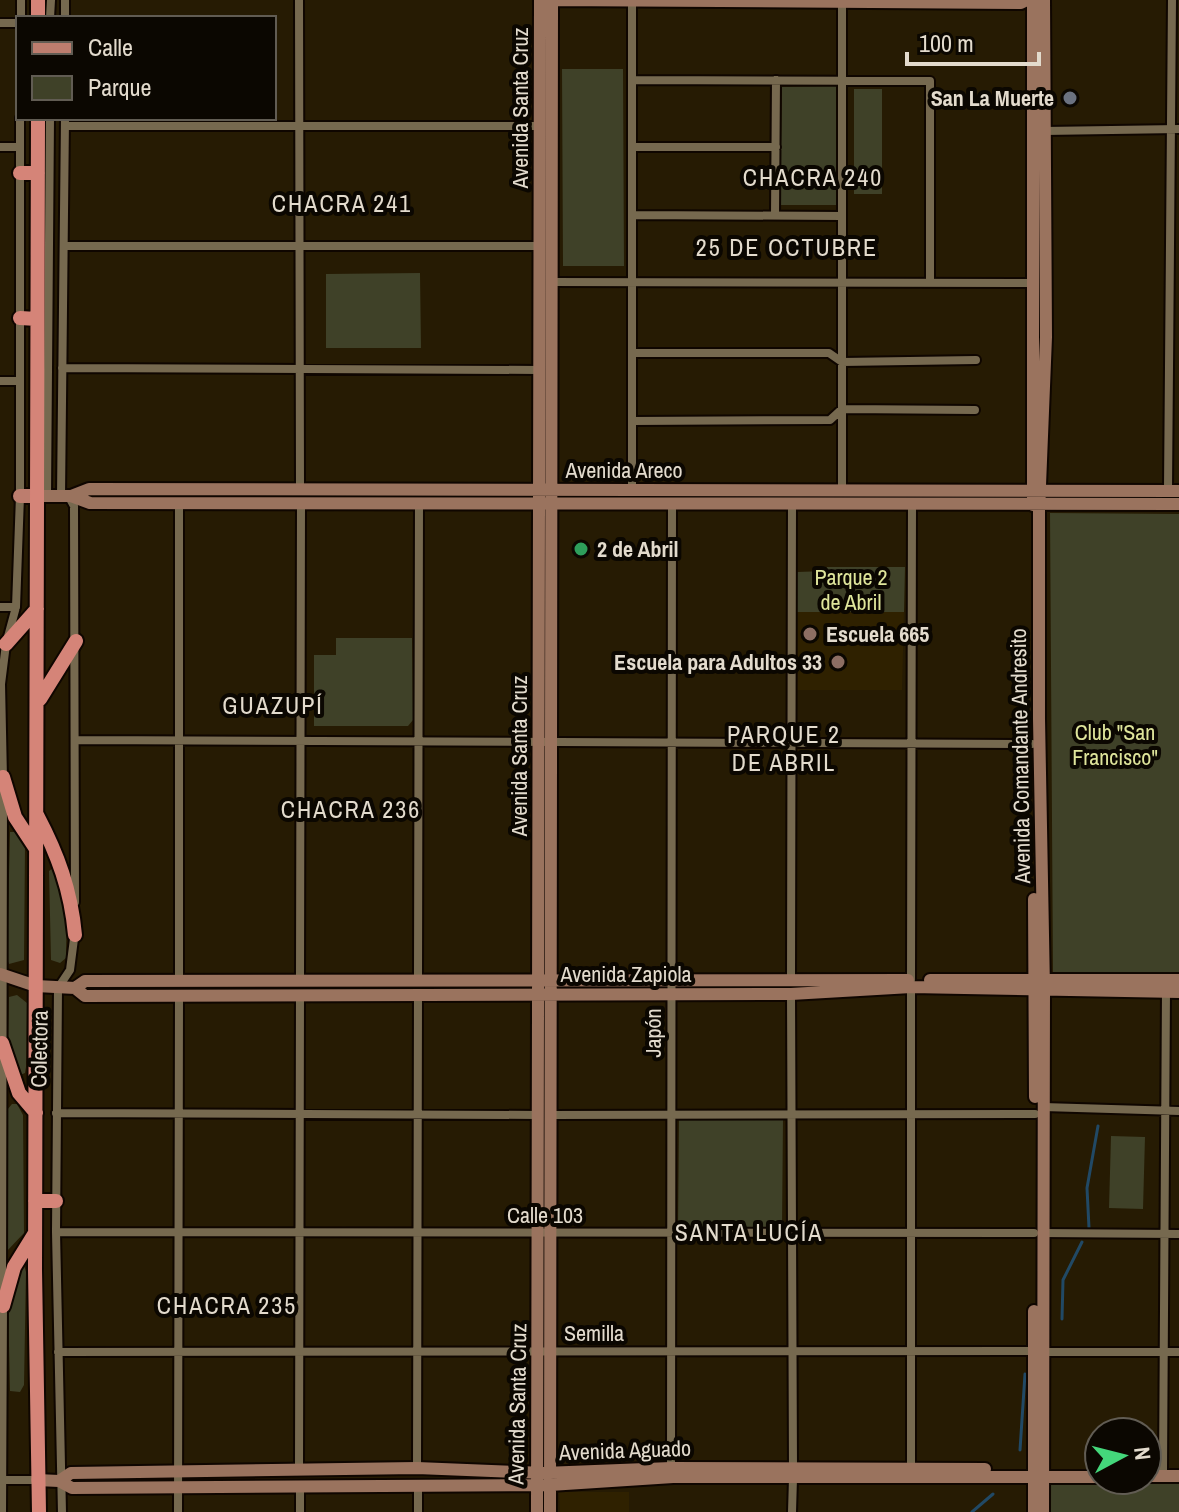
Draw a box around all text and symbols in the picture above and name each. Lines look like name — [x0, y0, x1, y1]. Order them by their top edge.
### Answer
legend — [16, 16, 276, 120]
scale bar — [907, 16, 1039, 66]
street label: Avenida Santa Cruz — [505, 27, 535, 190]
text: 100 m — [919, 27, 974, 59]
text: Calle — [88, 31, 133, 63]
text: Parque — [88, 71, 151, 103]
place label: San La Muerte — [931, 83, 1054, 113]
marker: San La Muerte — [1061, 89, 1079, 107]
district label: CHACRA 240 — [743, 161, 883, 193]
district label: CHACRA 241 — [272, 187, 412, 219]
district label: 25 DE OCTUBRE — [696, 231, 878, 263]
street label: Avenida Areco — [564, 455, 683, 485]
place label: 2 de Abril — [597, 534, 679, 564]
marker: 2 de Abril — [572, 540, 590, 558]
park label: Parque 2 de Abril — [814, 562, 888, 617]
place label: Escuela 665 — [826, 619, 929, 649]
marker: Escuela 665 — [801, 625, 819, 643]
street label: Avenida Comandante Andresito — [1003, 628, 1037, 885]
place label: Escuela para Adultos 33 — [614, 647, 822, 677]
marker: Escuela para Adultos 33 — [829, 653, 847, 671]
street label: Avenida Santa Cruz — [504, 675, 534, 838]
district label: GUAZUPÍ — [222, 689, 324, 721]
park label: Club "San Francisco" — [1072, 717, 1158, 772]
district label: PARQUE 2 DE ABRIL — [727, 718, 841, 778]
district label: CHACRA 236 — [281, 793, 421, 825]
street label: Avenida Zapiola — [559, 959, 692, 989]
street label: Japón — [638, 1008, 668, 1058]
street label: Colectora — [23, 1010, 55, 1088]
street label: Calle 103 — [507, 1200, 583, 1230]
district label: SANTA LUCÍA — [675, 1216, 823, 1248]
district label: CHACRA 235 — [157, 1289, 297, 1321]
street label: Semilla — [564, 1318, 624, 1348]
street label: Avenida Santa Cruz — [501, 1323, 533, 1486]
north arrow — [1083, 1416, 1163, 1496]
street label: Avenida Aguado — [557, 1433, 692, 1467]
text: N — [1127, 1445, 1159, 1462]

